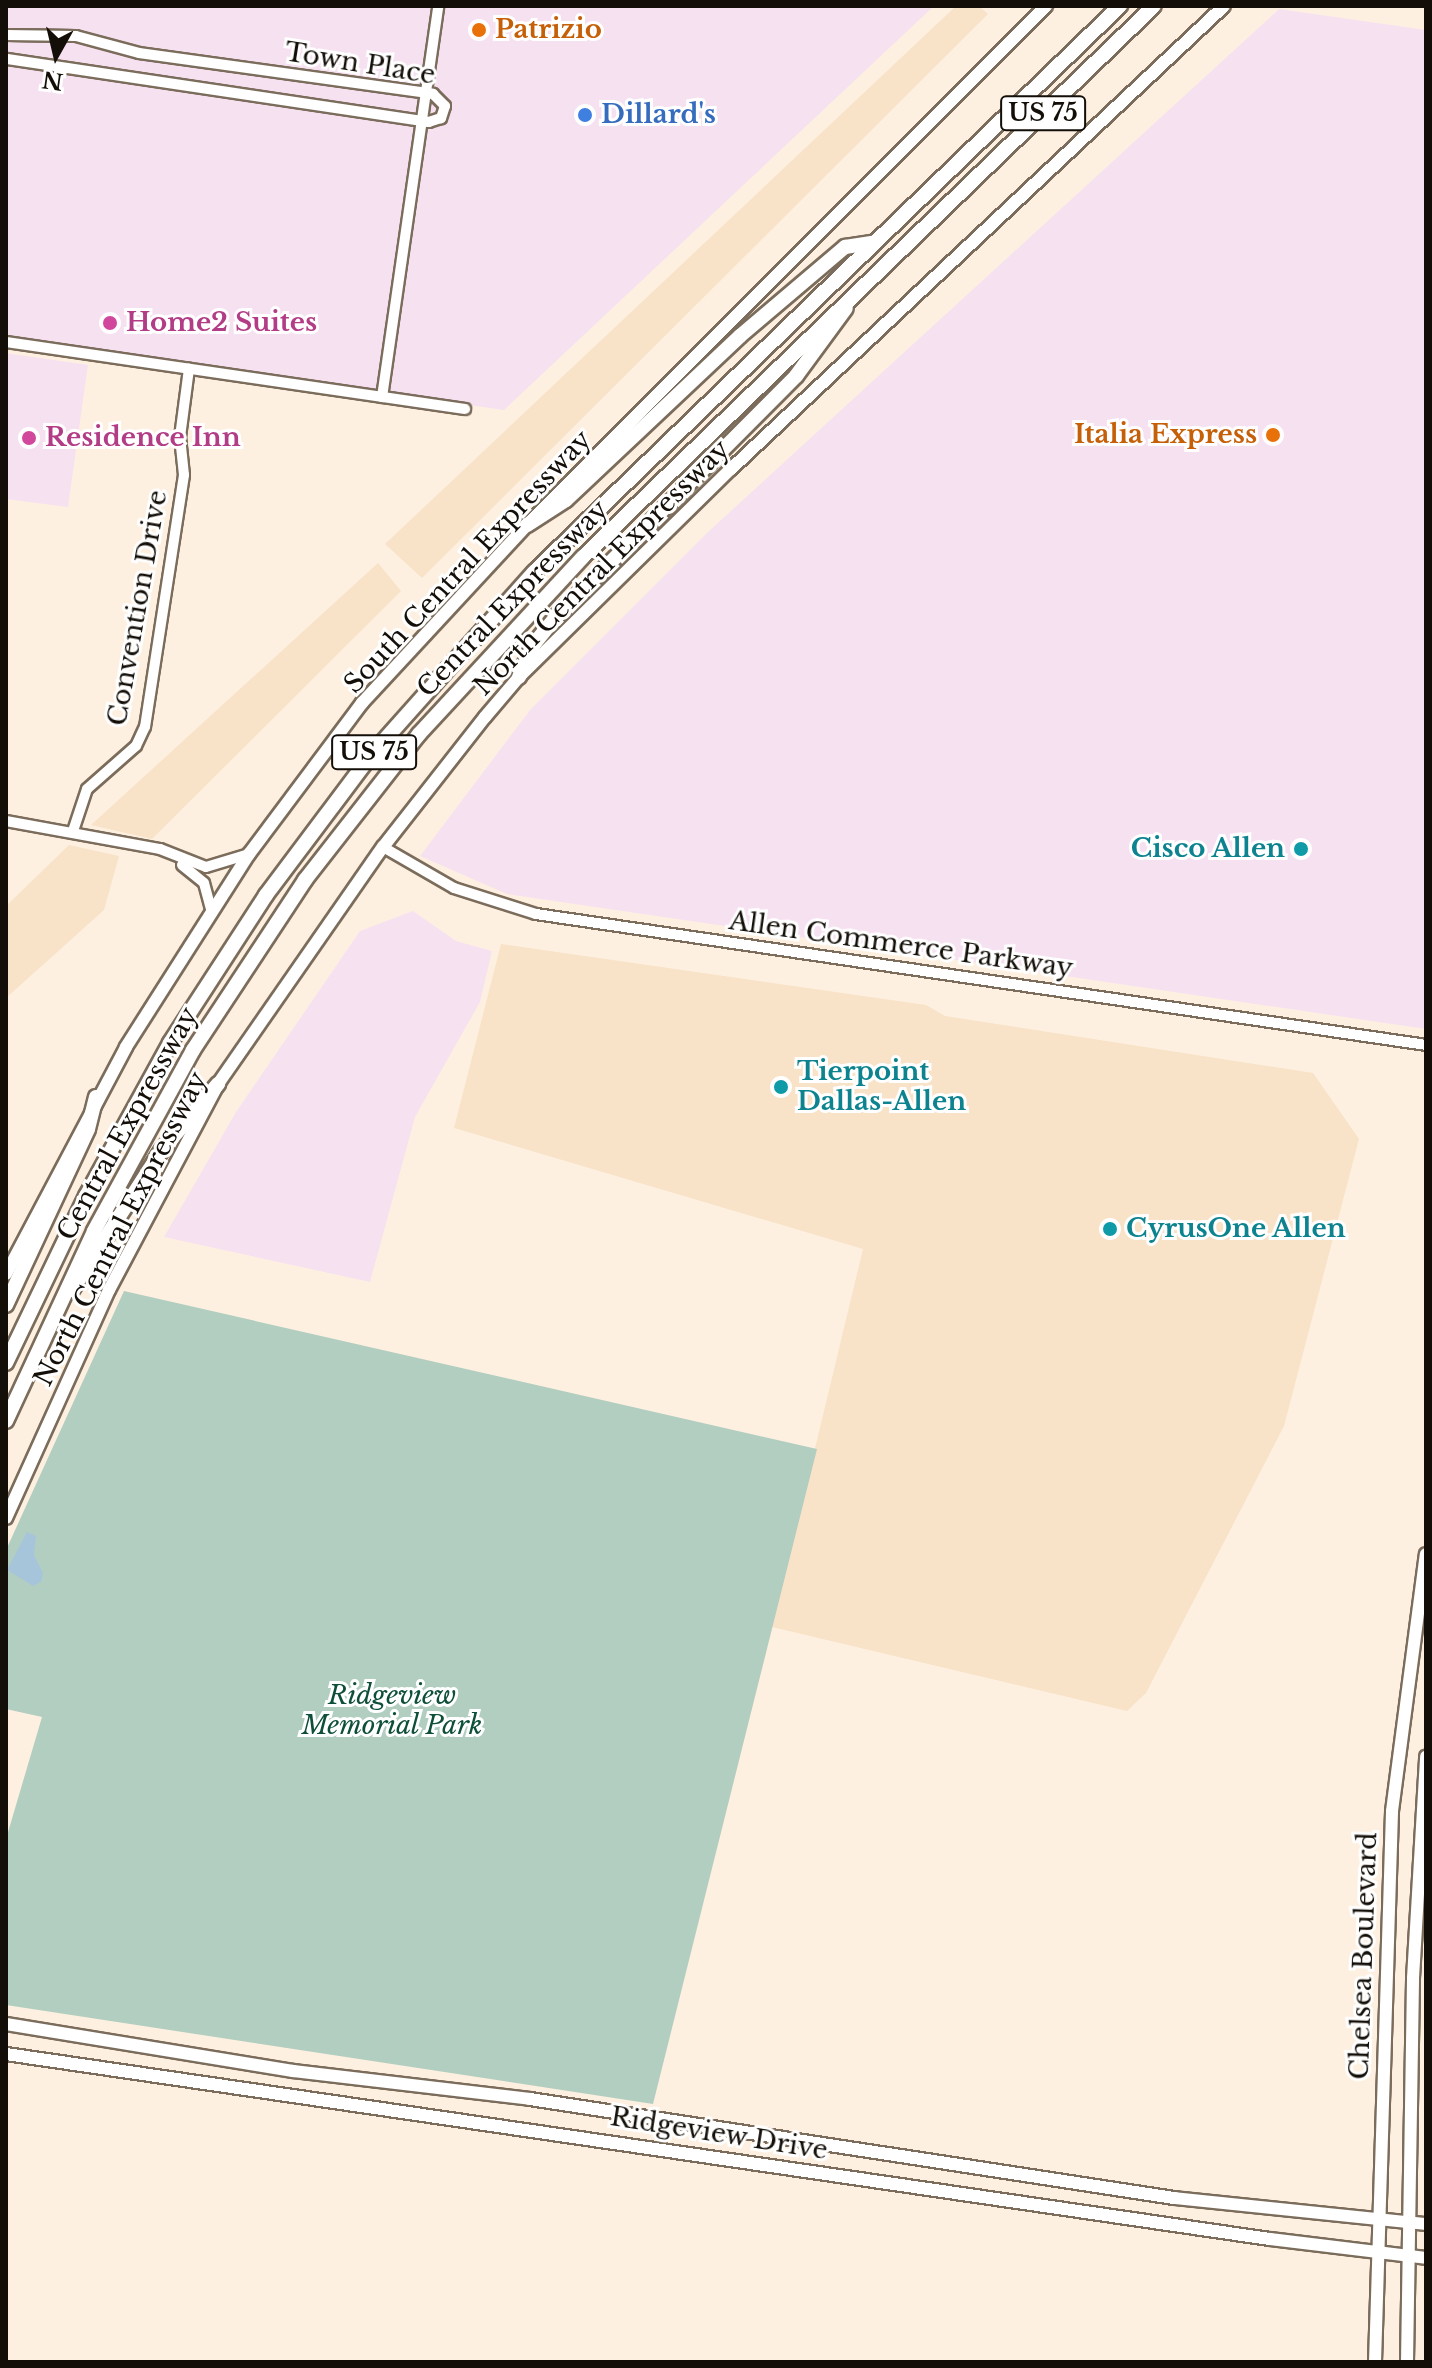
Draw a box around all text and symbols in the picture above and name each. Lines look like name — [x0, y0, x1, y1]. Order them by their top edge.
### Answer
place label: Patrizio — [495, 14, 602, 46]
north arrow — [16, 16, 96, 96]
marker: Patrizio — [470, 21, 488, 39]
street label: Town Place — [283, 37, 437, 91]
text: N — [40, 65, 65, 95]
road number: US 75 — [999, 93, 1087, 133]
place label: Dillard's — [601, 99, 716, 131]
marker: Dillard's — [576, 106, 594, 124]
place label: Home2 Suites — [126, 307, 317, 339]
marker: Home2 Suites — [101, 314, 119, 332]
place label: Italia Express — [1074, 419, 1257, 451]
place label: Residence Inn — [45, 422, 241, 454]
street label: South Central Expressway — [338, 424, 598, 700]
marker: Italia Express — [1264, 426, 1282, 444]
marker: Residence Inn — [20, 429, 38, 447]
street label: North Central Expressway — [468, 434, 736, 702]
street label: Convention Drive — [102, 488, 174, 728]
street label: Central Expressway — [411, 494, 615, 704]
road number: US 75 — [330, 732, 418, 772]
place label: Cisco Allen — [1130, 833, 1285, 865]
marker: Cisco Allen — [1292, 840, 1310, 858]
street label: Allen Commerce Parkway — [727, 905, 1075, 985]
street label: Central Expressway — [51, 1002, 205, 1246]
place label: Tierpoint Dallas-Allen — [797, 1056, 966, 1118]
street label: North Central Expressway — [28, 1067, 214, 1391]
marker: Tierpoint Dallas-Allen — [772, 1078, 790, 1096]
place label: CyrusOne Allen — [1126, 1213, 1347, 1245]
marker: CyrusOne Allen — [1101, 1220, 1119, 1238]
park label: Ridgeview Memorial Park — [301, 1680, 483, 1742]
street label: Chelsea Boulevard — [1344, 1832, 1384, 2080]
street label: Ridgeview Drive — [608, 2101, 830, 2167]

